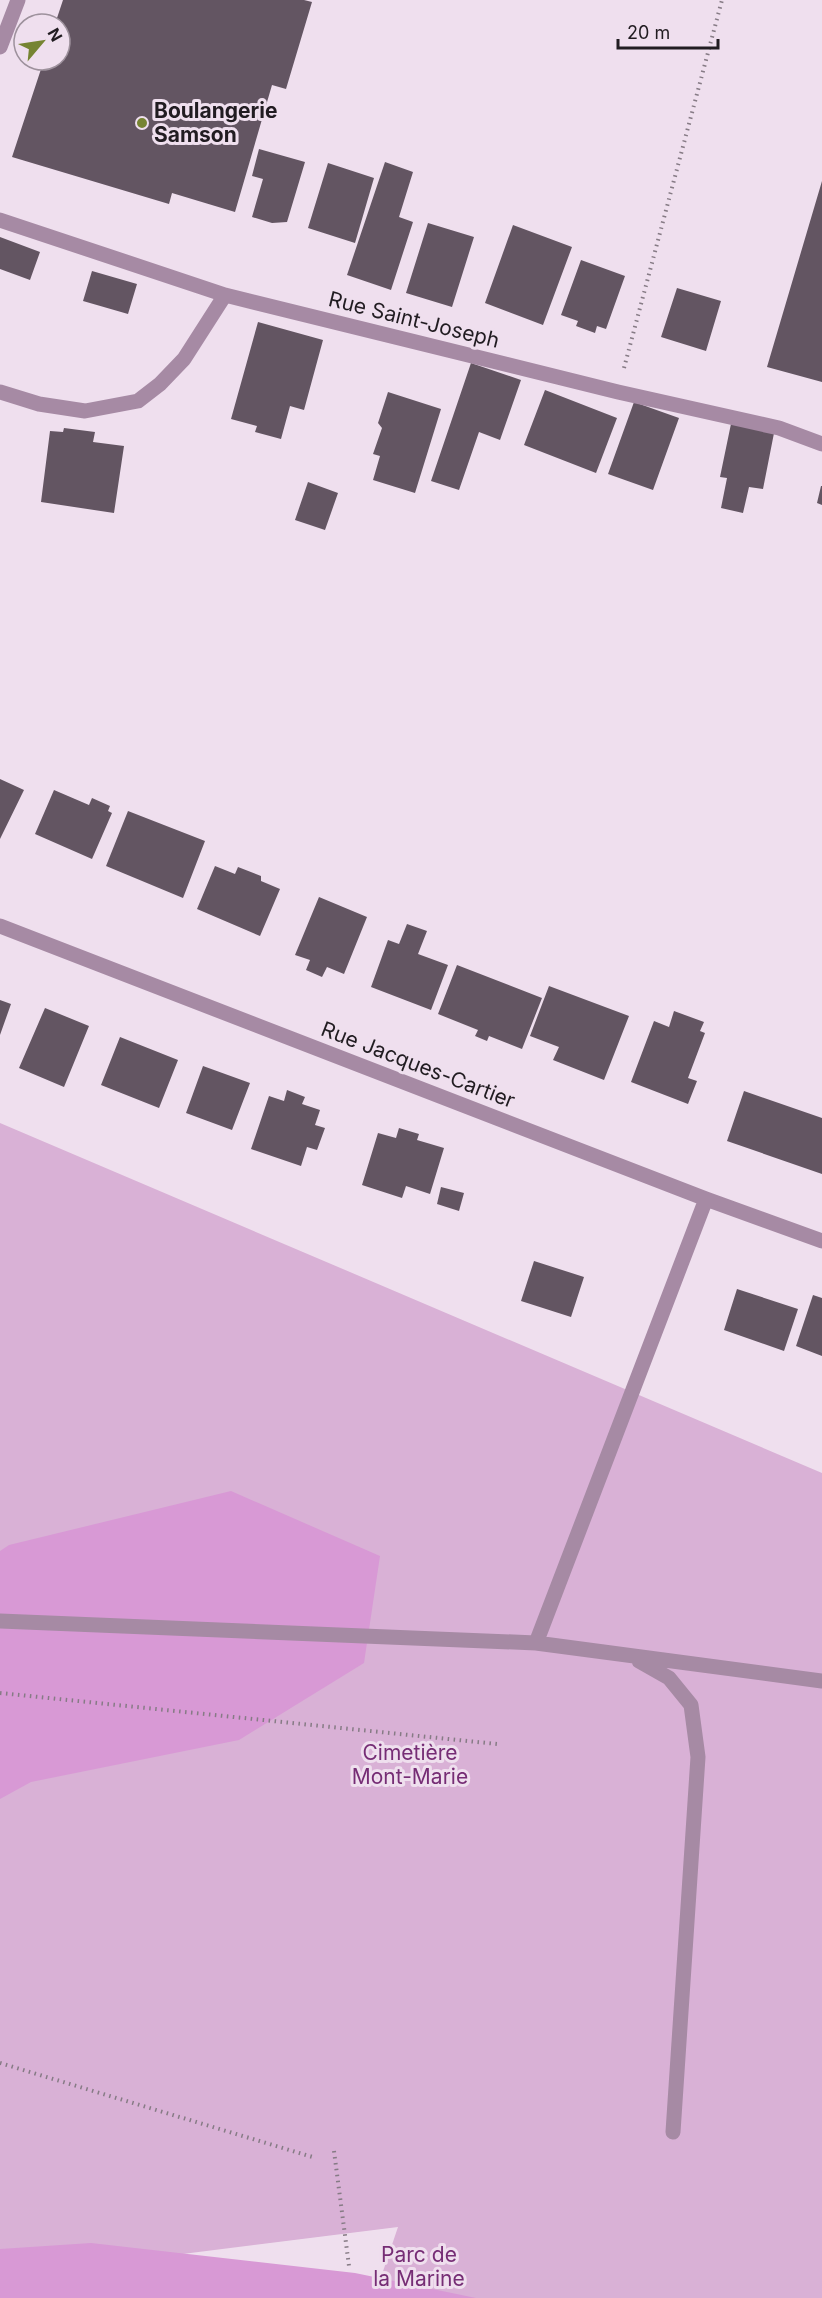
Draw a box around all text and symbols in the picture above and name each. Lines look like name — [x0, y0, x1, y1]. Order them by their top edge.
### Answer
north arrow — [12, 12, 72, 72]
scale bar — [618, 12, 718, 50]
text: 20 m — [627, 22, 670, 43]
text: N — [43, 25, 67, 45]
place label: Boulangerie Samson — [154, 98, 278, 147]
marker: Boulangerie Samson — [135, 116, 149, 130]
street label: Rue Saint-Joseph — [326, 286, 502, 353]
street label: Rue Jacques-Cartier — [318, 1016, 519, 1113]
park label: Cimetière Mont-Marie — [352, 1740, 468, 1789]
park label: Parc de la Marine — [373, 2242, 465, 2291]

